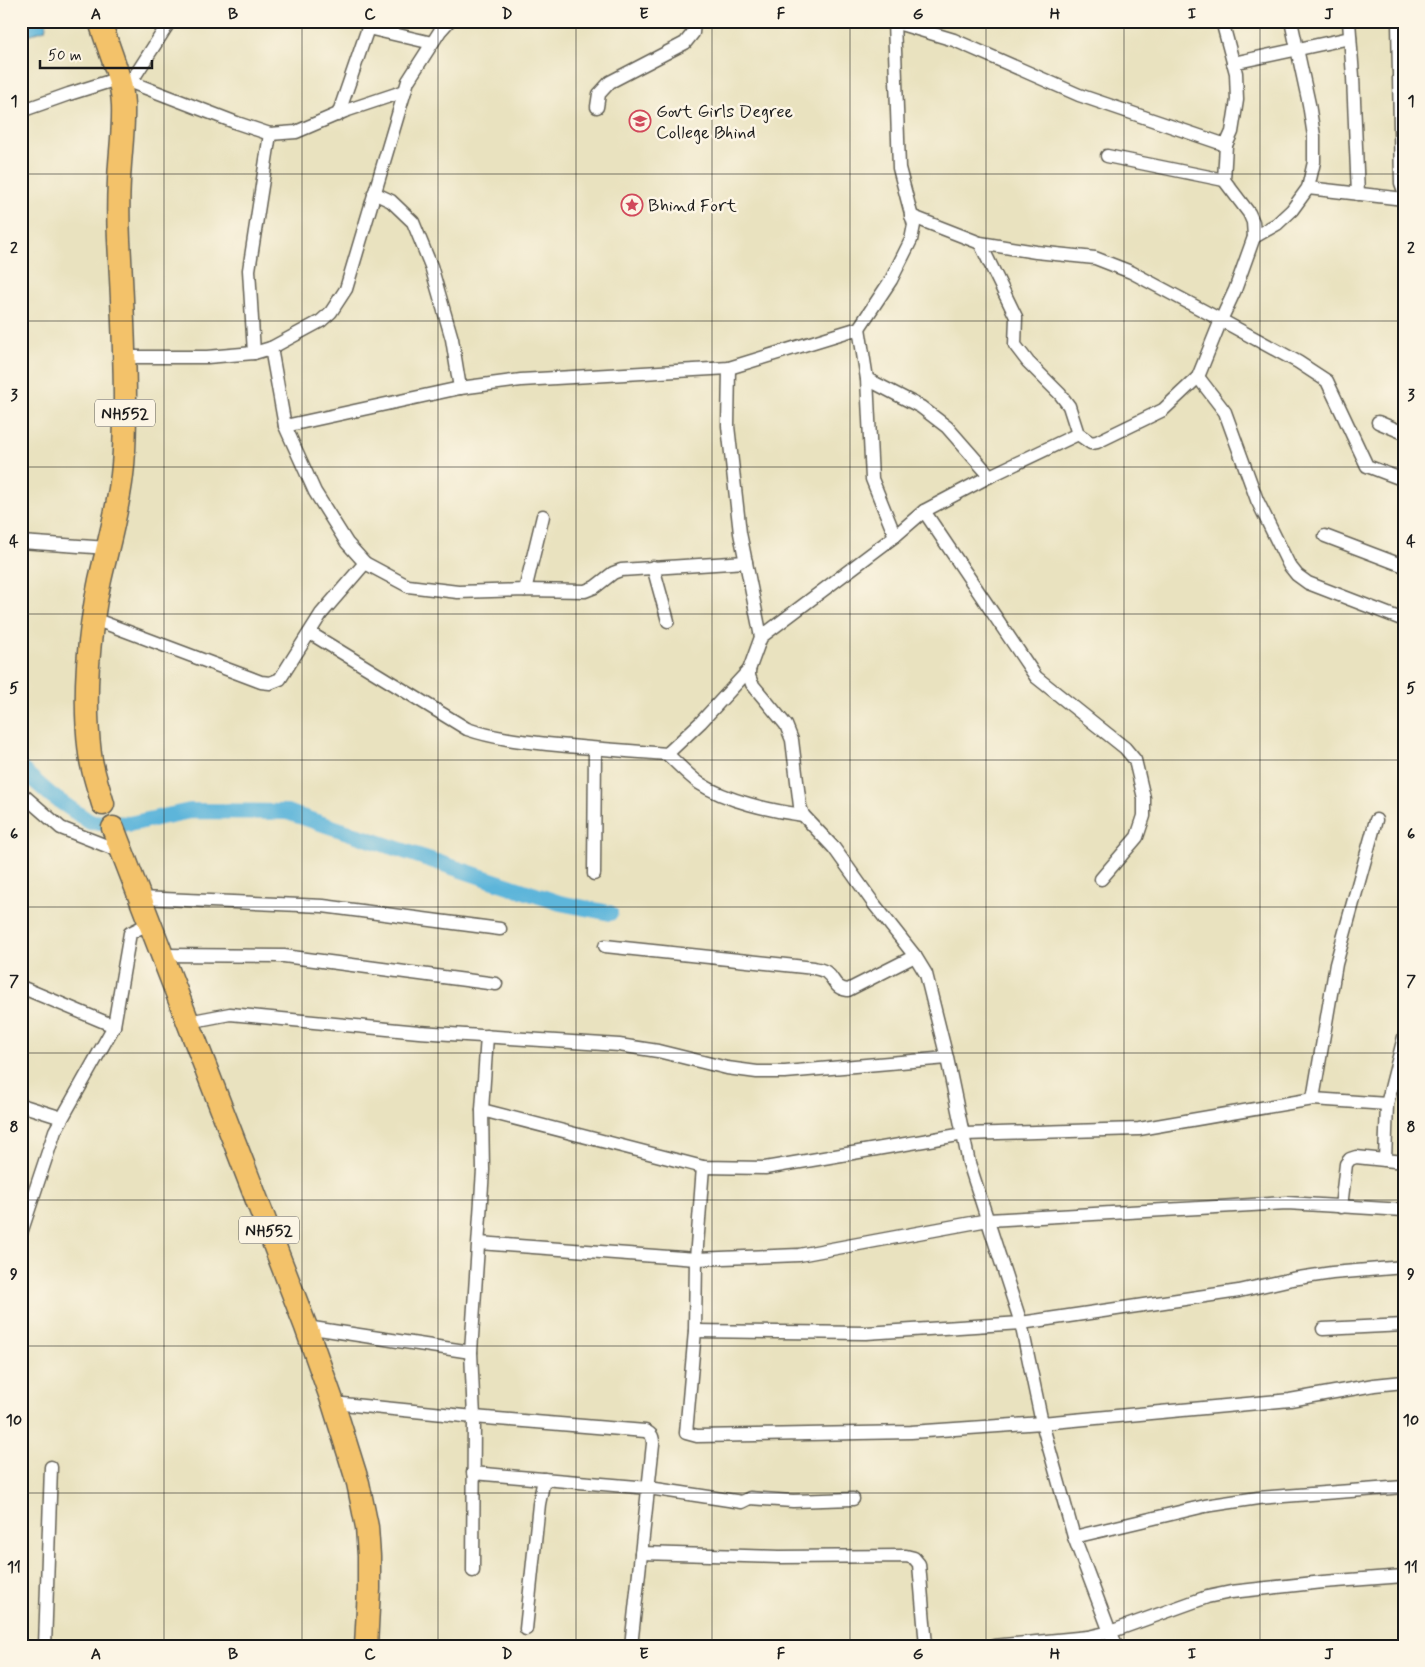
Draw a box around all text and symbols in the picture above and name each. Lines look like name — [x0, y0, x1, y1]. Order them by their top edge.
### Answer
text: A — [91, 4, 101, 25]
text: B — [228, 4, 238, 25]
text: C — [364, 4, 376, 25]
text: D — [501, 4, 513, 25]
text: E — [639, 4, 649, 25]
text: F — [777, 4, 786, 25]
text: G — [913, 4, 924, 25]
text: H — [1050, 4, 1061, 25]
text: I — [1188, 4, 1197, 25]
text: J — [1324, 4, 1334, 25]
scale bar — [40, 38, 152, 70]
text: 50 m — [48, 46, 82, 66]
text: 1 — [10, 91, 18, 112]
text: 1 — [1407, 91, 1415, 112]
place label: Govt Girls Degree College Bhind — [656, 100, 793, 145]
school or university icon: Govt Girls Degree College Bhind — [628, 109, 652, 133]
place icon: Bhind Fort — [620, 193, 644, 217]
place label: Bhind Fort — [648, 194, 737, 218]
text: 2 — [10, 238, 18, 259]
text: 2 — [1407, 238, 1415, 259]
text: 3 — [10, 385, 18, 406]
text: 3 — [1407, 385, 1415, 406]
road number: NH552 — [95, 399, 155, 426]
text: 4 — [9, 531, 19, 552]
text: 4 — [1406, 531, 1416, 552]
text: 5 — [9, 678, 19, 699]
text: 5 — [1406, 678, 1416, 699]
text: 6 — [10, 824, 18, 845]
text: 6 — [1407, 824, 1415, 845]
text: 7 — [9, 971, 19, 992]
text: 7 — [1406, 971, 1416, 992]
text: 8 — [9, 1117, 19, 1138]
text: 8 — [1406, 1117, 1416, 1138]
road number: NH552 — [239, 1216, 299, 1244]
text: 9 — [10, 1264, 18, 1285]
text: 9 — [1407, 1264, 1415, 1285]
text: 10 — [6, 1410, 22, 1431]
text: 10 — [1403, 1410, 1419, 1431]
text: 11 — [7, 1557, 21, 1578]
text: 11 — [1404, 1557, 1418, 1578]
text: A — [91, 1644, 101, 1665]
text: B — [228, 1644, 238, 1665]
text: C — [364, 1644, 376, 1665]
text: D — [501, 1644, 513, 1665]
text: E — [639, 1644, 649, 1665]
text: F — [777, 1644, 786, 1665]
text: G — [913, 1644, 924, 1665]
text: H — [1050, 1644, 1061, 1665]
text: I — [1188, 1644, 1197, 1665]
text: J — [1324, 1644, 1334, 1665]

